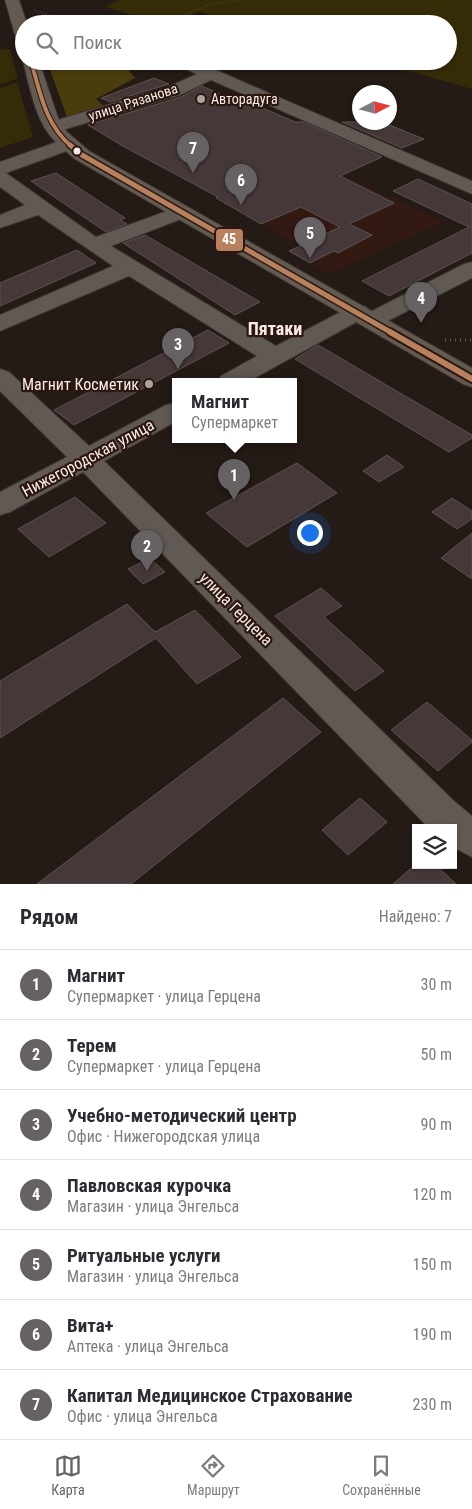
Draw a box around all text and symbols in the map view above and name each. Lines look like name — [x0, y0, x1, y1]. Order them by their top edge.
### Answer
search box — [15, 15, 457, 70]
icon: search — [33, 29, 61, 57]
text: Поиск — [73, 31, 122, 54]
street label: улица Рязанова — [87, 80, 179, 124]
north arrow — [352, 85, 397, 130]
place label: Авторадуга — [211, 91, 278, 107]
marker: Авторадуга — [195, 93, 207, 105]
pin: 7 — [177, 132, 209, 173]
unlabelled marker — [72, 146, 82, 156]
pin: 6 — [225, 164, 257, 205]
pin: 5 — [294, 217, 326, 258]
line badge: 45 — [215, 228, 244, 252]
text: 45 — [222, 231, 236, 247]
pin: 4 — [405, 282, 437, 323]
district label: Пятаки — [248, 318, 302, 339]
pin: 3 — [162, 328, 194, 369]
place label: Магнит Косметик — [22, 375, 139, 394]
marker: Магнит Косметик — [143, 378, 155, 390]
popup — [172, 378, 297, 443]
text: Магнит — [191, 390, 249, 413]
text: Супермаркет — [191, 413, 278, 432]
street label: Нижегородская улица — [19, 415, 157, 501]
pin: 1 — [218, 459, 250, 500]
your location — [297, 520, 323, 546]
pin: 2 — [131, 530, 163, 571]
street label: улица Герцена — [195, 568, 277, 650]
map controls — [412, 824, 457, 869]
button: layers — [412, 824, 457, 869]
text: Рядом — [20, 905, 79, 929]
text: Найдено: 7 — [379, 907, 452, 926]
text: Магнит — [67, 964, 125, 987]
text: 1 — [32, 975, 40, 994]
text: 30 m — [420, 975, 452, 994]
text: Супермаркет · улица Герцена — [67, 987, 261, 1006]
text: Терем — [67, 1034, 117, 1057]
text: 2 — [32, 1045, 40, 1064]
text: 50 m — [420, 1045, 452, 1064]
text: Супермаркет · улица Герцена — [67, 1057, 261, 1076]
text: Учебно-методический центр — [67, 1104, 297, 1127]
text: 3 — [32, 1115, 40, 1134]
text: 90 m — [420, 1115, 452, 1134]
text: Офис · Нижегородская улица — [67, 1127, 260, 1146]
text: Павловская курочка — [67, 1174, 231, 1197]
text: 4 — [32, 1185, 40, 1204]
text: 120 m — [413, 1185, 452, 1204]
text: Магазин · улица Энгельса — [67, 1197, 239, 1216]
text: Ритуальные услуги — [67, 1244, 221, 1267]
text: 5 — [32, 1255, 40, 1274]
text: 150 m — [413, 1255, 452, 1274]
text: Магазин · улица Энгельса — [67, 1267, 239, 1286]
text: Вита+ — [67, 1314, 114, 1337]
text: 6 — [32, 1325, 40, 1344]
text: 190 m — [413, 1325, 452, 1344]
text: Аптека · улица Энгельса — [67, 1337, 229, 1356]
text: Капитал Медицинское Страхование — [67, 1384, 353, 1407]
text: 7 — [32, 1395, 40, 1414]
text: 230 m — [413, 1395, 452, 1414]
text: Офис · улица Энгельса — [67, 1407, 218, 1426]
tab: Карта — [51, 1452, 85, 1498]
tab: Маршрут — [187, 1452, 240, 1498]
tab: Сохранённые — [342, 1452, 421, 1498]

